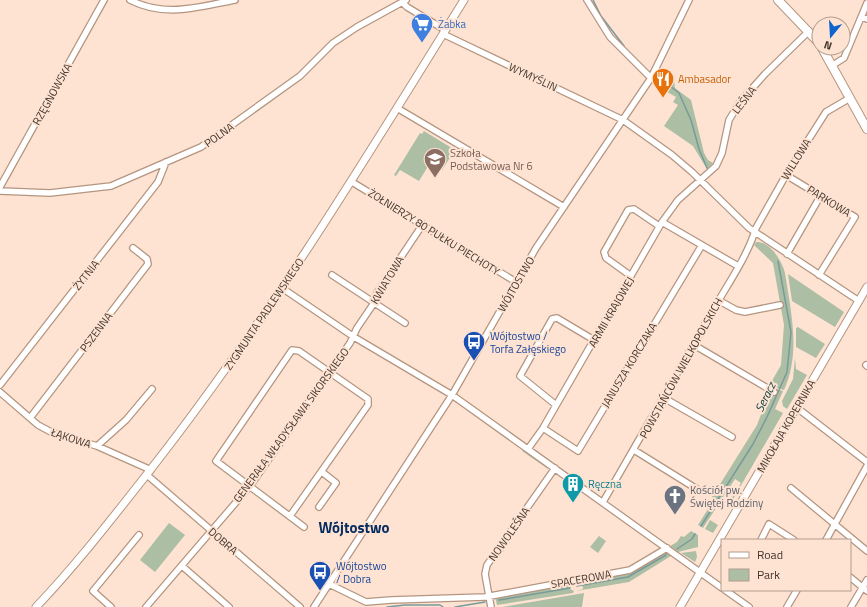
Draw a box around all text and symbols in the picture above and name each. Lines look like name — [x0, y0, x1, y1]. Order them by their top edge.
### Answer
supermarket icon: Żabka — [409, 11, 435, 44]
place label: Żabka — [438, 16, 466, 32]
north arrow — [811, 16, 851, 56]
text: N — [822, 37, 834, 54]
street label: WYMYŚLIN — [506, 59, 560, 95]
street label: RZĘGNOWSKA — [28, 60, 76, 128]
restaurant icon: Ambasador — [650, 66, 676, 99]
place label: Ambasador — [678, 71, 731, 87]
street label: LEŚNA — [728, 82, 760, 117]
street label: POLNA — [201, 119, 237, 151]
street label: WILLOWA — [777, 135, 815, 183]
place label: Szkoła Podstawowa Nr 6 — [450, 145, 533, 174]
school or university icon: Szkoła Podstawowa Nr 6 — [422, 146, 448, 179]
street label: PARKOWA — [804, 181, 854, 221]
street label: ŻOŁNIERZY 80 PUŁKU PIECHOTY — [365, 185, 503, 279]
street label: KWIATOWA — [366, 253, 408, 307]
street label: WÓJTOSTWO — [494, 253, 538, 315]
street label: ZYGMUNTA PADLEWSKIEGO — [220, 255, 308, 373]
street label: ŻYTNIA — [69, 256, 103, 293]
street label: ARMII KRAJOWEJ — [584, 274, 638, 350]
street label: POWSTAŃCÓW WIELKOPOLSKICH — [636, 295, 726, 441]
street label: PSZENNA — [76, 309, 116, 355]
street label: JANUSZA KORCZAKA — [597, 319, 661, 410]
place label: Wójtostwo / Torfa Załęskiego — [490, 328, 566, 357]
bus stop icon: Wójtostwo / Torfa Załęskiego — [461, 329, 487, 362]
street label: GENERAŁA WŁADYSŁAWA SIKORSKIEGO — [229, 344, 353, 506]
street label: MIKOŁAJA KOPERNIKA — [753, 376, 819, 475]
water label: Seracz — [750, 378, 781, 415]
street label: ŁĄKOWA — [48, 424, 93, 452]
building icon: Ręczna — [560, 471, 586, 504]
place label: Ręczna — [588, 476, 622, 492]
place label: Kościół pw. Świętej Rodziny — [690, 482, 764, 511]
church icon: Kościół pw. Świętej Rodziny — [662, 483, 688, 516]
street label: NOWOLEŚNA — [484, 503, 534, 564]
district label: Wójtostwo — [318, 516, 390, 539]
street label: DOBRA — [205, 524, 242, 559]
legend — [721, 539, 851, 591]
text: Road — [757, 545, 783, 564]
place label: Wójtostwo / Dobra — [336, 558, 387, 587]
bus stop icon: Wójtostwo / Dobra — [307, 559, 333, 592]
text: Park — [757, 565, 780, 584]
street label: SPACEROWA — [550, 566, 613, 592]

